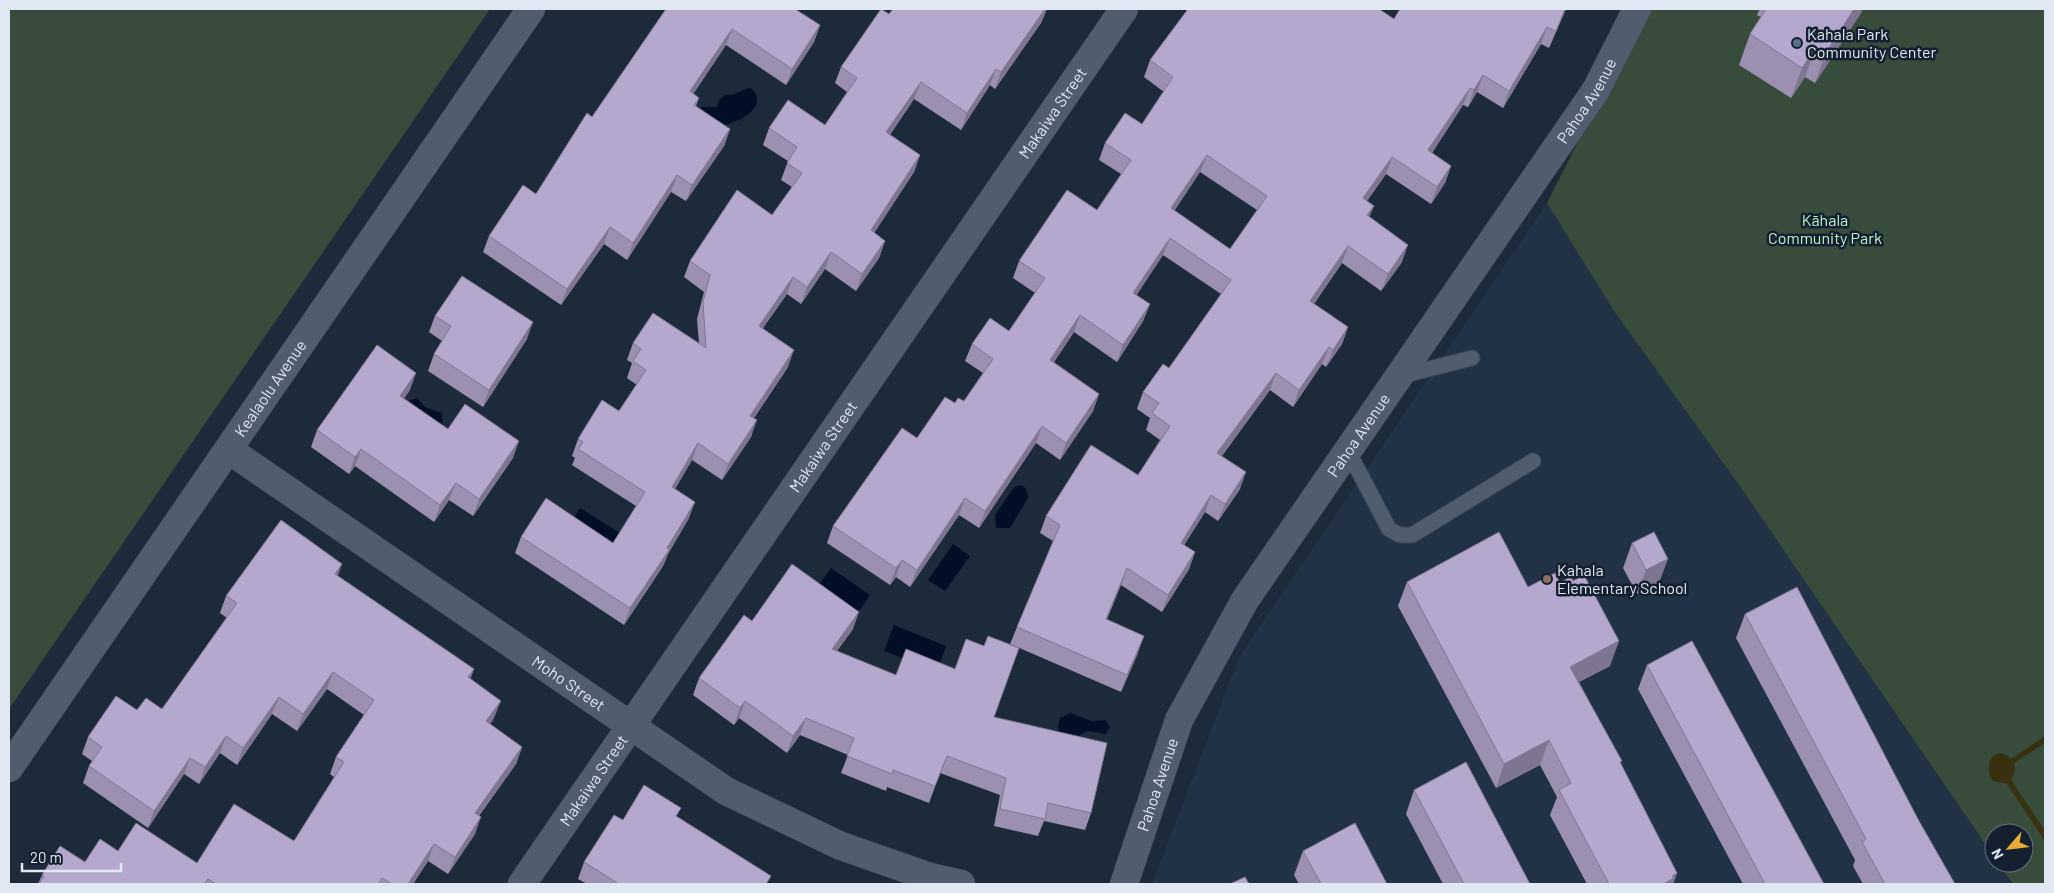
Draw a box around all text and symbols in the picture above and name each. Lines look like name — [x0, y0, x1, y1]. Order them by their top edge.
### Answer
place label: Kahala Park Community Center — [1807, 24, 1937, 61]
marker: Kahala Park Community Center — [1791, 37, 1803, 49]
street label: Pahoa Avenue — [1552, 55, 1620, 147]
street label: Makaiwa Street — [1014, 63, 1090, 162]
park label: Kāhala Community Park — [1768, 210, 1882, 247]
street label: Kealaolu Avenue — [230, 336, 310, 440]
street label: Pahoa Avenue — [1323, 390, 1393, 480]
street label: Makaiwa Street — [785, 397, 861, 495]
place label: Kahala Elementary School — [1557, 560, 1687, 597]
marker: Kahala Elementary School — [1541, 573, 1553, 585]
street label: Moho Street — [529, 651, 609, 714]
street label: Makaiwa Street — [555, 731, 631, 829]
street label: Pahoa Avenue — [1132, 735, 1181, 833]
north arrow — [1984, 823, 2034, 873]
scale bar — [22, 840, 121, 872]
text: N — [1987, 846, 2007, 862]
text: 20 m — [30, 848, 62, 866]

